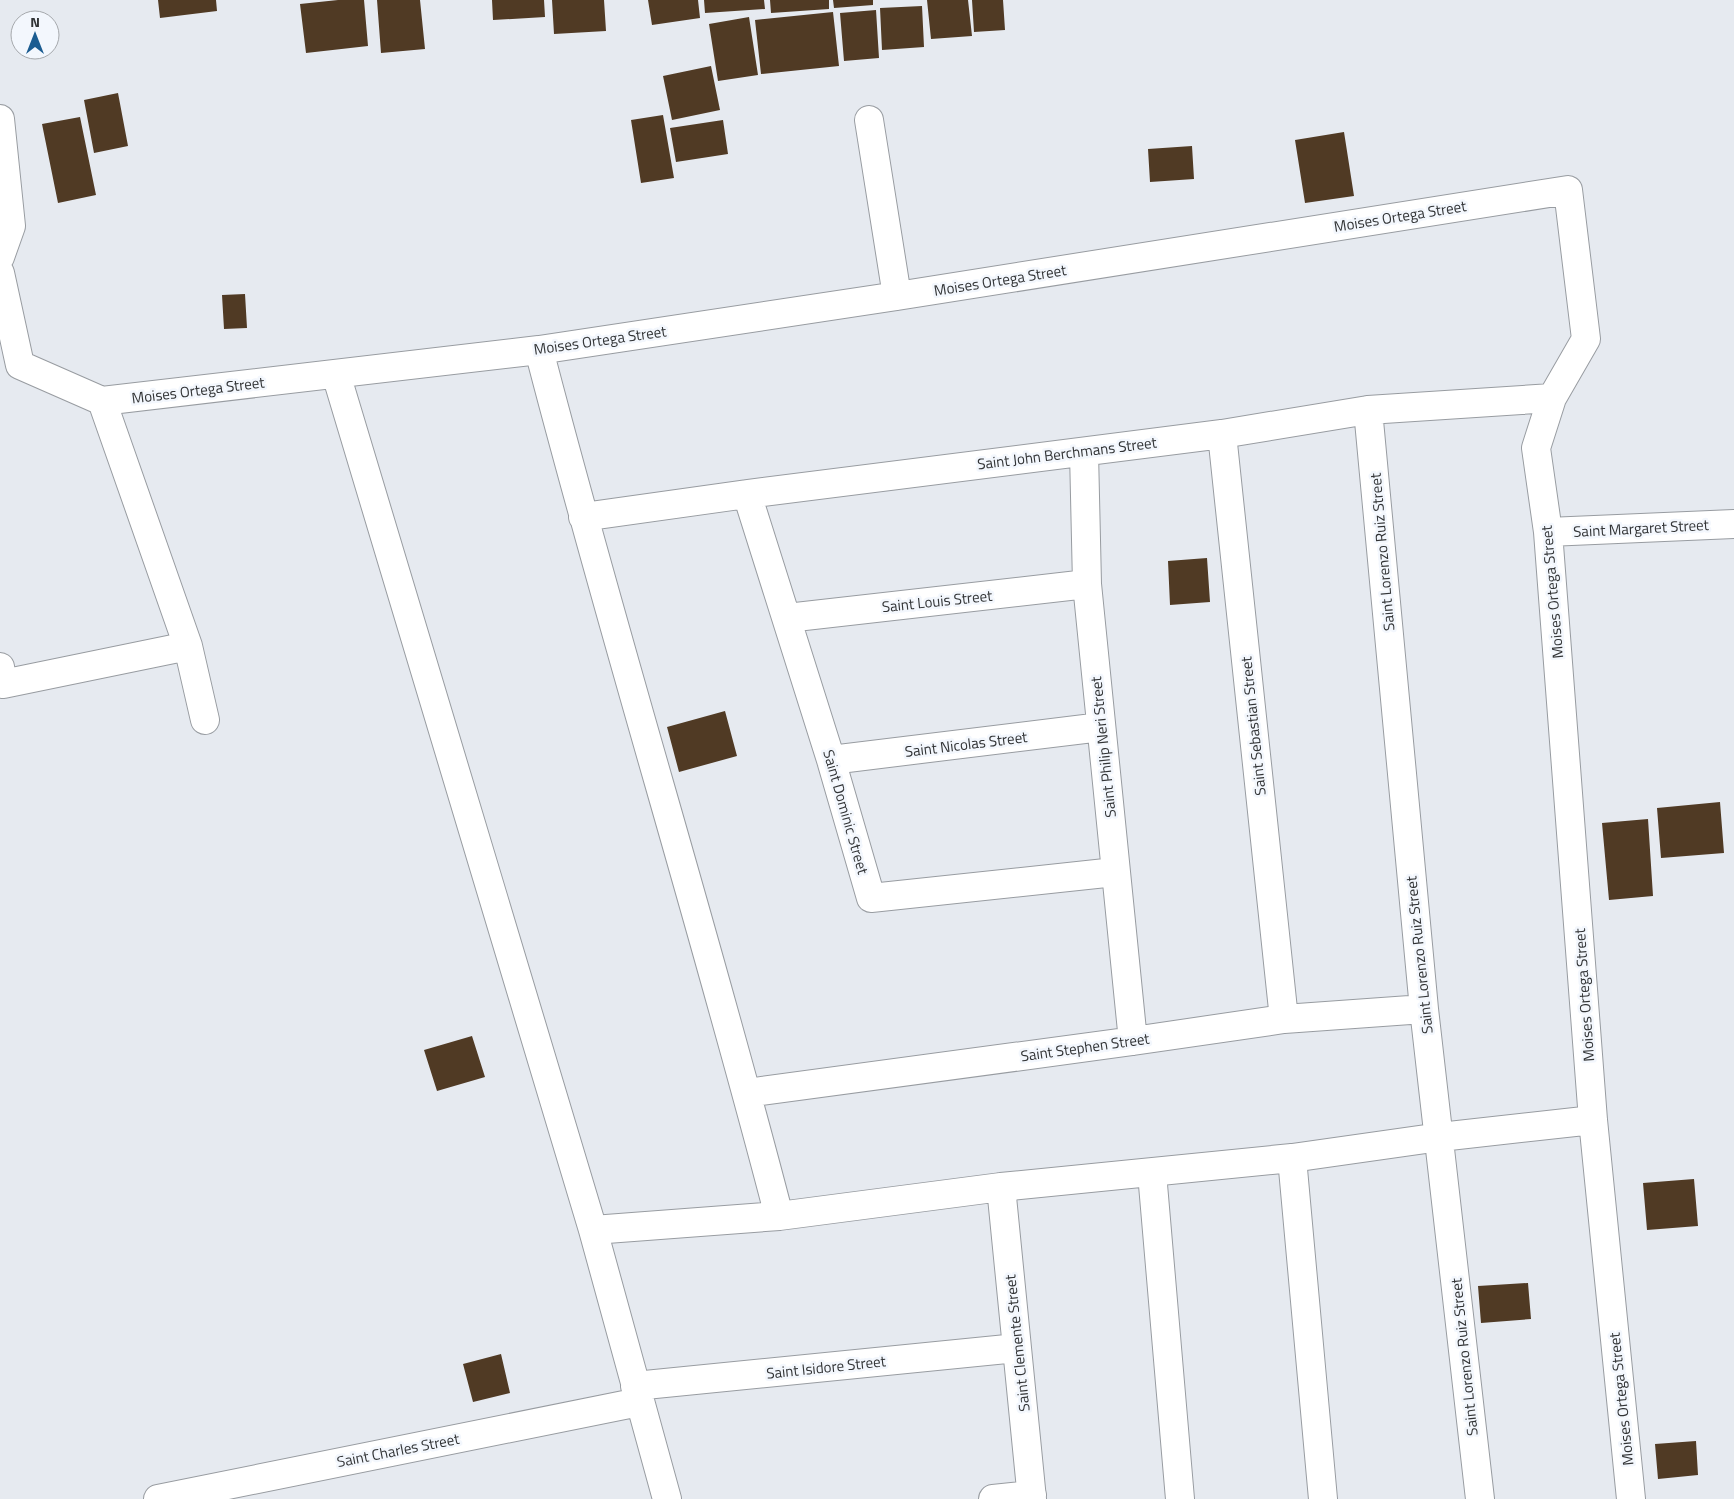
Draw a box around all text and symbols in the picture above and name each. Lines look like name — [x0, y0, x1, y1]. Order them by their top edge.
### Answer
north arrow — [10, 10, 60, 60]
text: N — [30, 11, 40, 32]
street label: Moises Ortega Street — [1332, 194, 1469, 238]
street label: Moises Ortega Street — [932, 258, 1069, 302]
street label: Moises Ortega Street — [532, 319, 669, 361]
street label: Moises Ortega Street — [130, 370, 266, 410]
street label: Saint John Berchmans Street — [976, 430, 1159, 475]
street label: Saint Lorenzo Ruiz Street — [1364, 471, 1400, 632]
street label: Saint Margaret Street — [1573, 513, 1710, 543]
street label: Moises Ortega Street — [1535, 524, 1569, 660]
street label: Saint Louis Street — [881, 584, 994, 618]
street label: Saint Sebastian Street — [1234, 655, 1272, 797]
street label: Saint Philip Neri Street — [1084, 675, 1122, 819]
street label: Saint Nicolas Street — [903, 725, 1029, 763]
street label: Saint Dominic Street — [817, 747, 875, 878]
street label: Saint Lorenzo Ruiz Street — [1399, 874, 1439, 1035]
street label: Moises Ortega Street — [1568, 927, 1600, 1062]
street label: Saint Stephen Street — [1019, 1026, 1152, 1067]
street label: Saint Clemente Street — [998, 1273, 1036, 1413]
street label: Saint Lorenzo Ruiz Street — [1444, 1276, 1484, 1437]
street label: Moises Ortega Street — [1602, 1331, 1639, 1467]
street label: Saint Isidore Street — [765, 1349, 888, 1385]
street label: Saint Charles Street — [335, 1427, 462, 1473]

